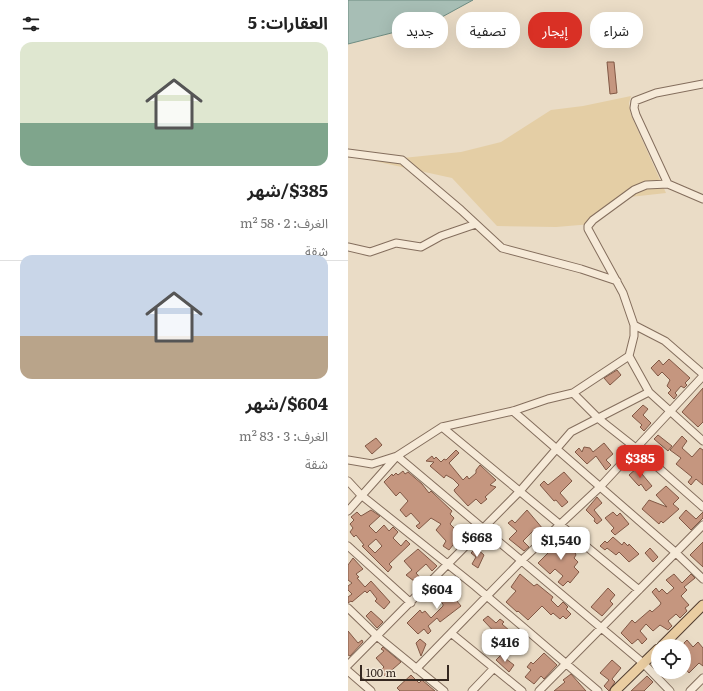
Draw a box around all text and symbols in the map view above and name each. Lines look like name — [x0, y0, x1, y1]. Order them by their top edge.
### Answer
text: العقارات: 5 — [248, 9, 328, 34]
chip: جديد — [392, 12, 448, 48]
chip: تصفية — [456, 12, 520, 48]
chip: إيجار — [528, 12, 582, 48]
chip: شراء — [590, 12, 643, 48]
icon: filters — [20, 13, 42, 35]
icon: home — [138, 68, 210, 140]
text: $385/شهر — [247, 177, 328, 202]
text: الغرف: 2 · 58 m² — [240, 213, 328, 232]
text: شقة — [305, 241, 328, 260]
icon: home — [138, 281, 210, 353]
text: $604/شهر — [245, 390, 328, 415]
text: الغرف: 3 · 83 m² — [239, 426, 328, 445]
pin: $385 — [616, 445, 664, 479]
text: $385 — [625, 448, 655, 467]
text: شقة — [305, 454, 328, 473]
pin: $668 — [453, 524, 501, 558]
text: $668 — [462, 527, 492, 546]
pin: $1,540 — [528, 527, 594, 561]
text: $1,540 — [541, 530, 581, 549]
pin: $604 — [413, 576, 461, 610]
text: $604 — [421, 579, 453, 598]
pin: $416 — [481, 629, 529, 663]
text: $416 — [491, 632, 519, 651]
map controls — [651, 639, 691, 679]
button: locate — [651, 639, 691, 679]
scale bar — [360, 663, 449, 682]
text: 100 m — [366, 664, 396, 680]

